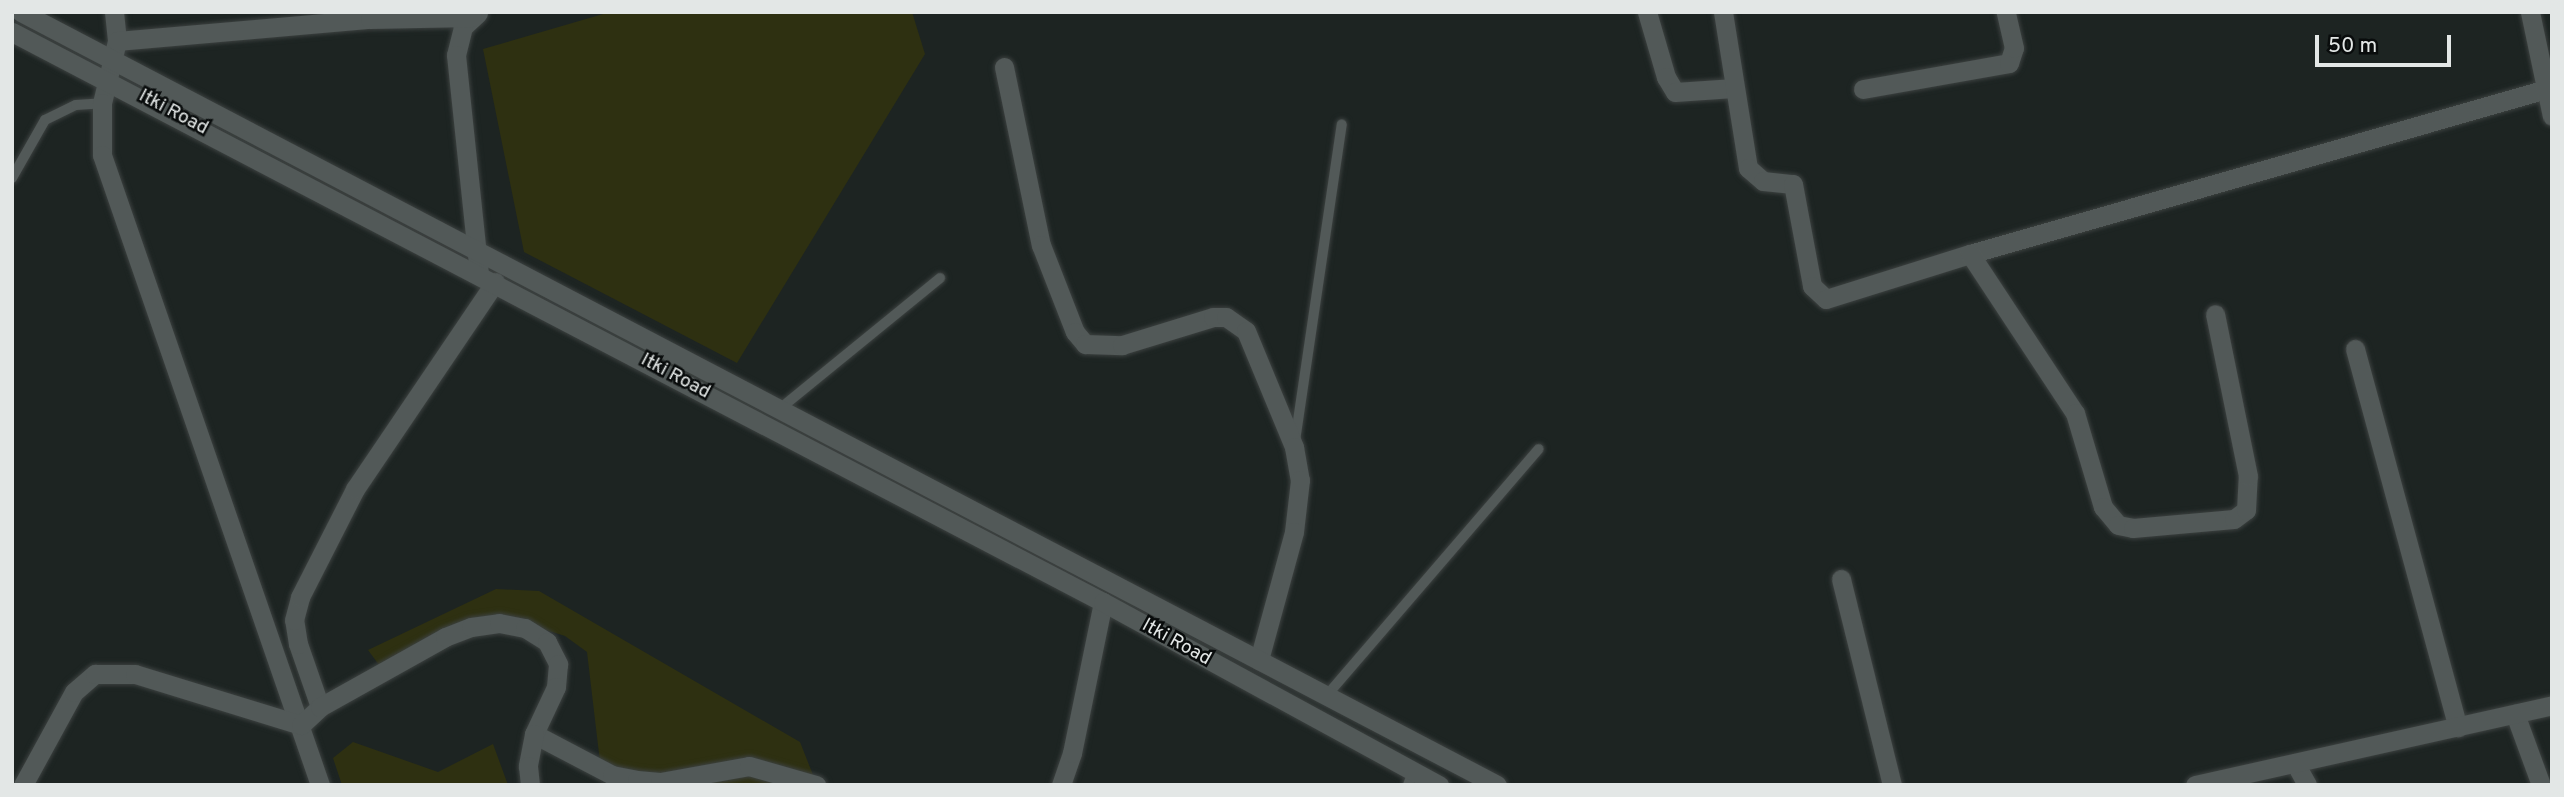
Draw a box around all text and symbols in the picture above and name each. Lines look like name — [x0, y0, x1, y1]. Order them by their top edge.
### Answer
scale bar — [2319, 21, 2456, 65]
text: 50 m — [2328, 33, 2377, 60]
street label: Itki Road — [134, 85, 212, 141]
street label: Itki Road — [636, 349, 714, 405]
street label: Itki Road — [1137, 615, 1215, 671]

